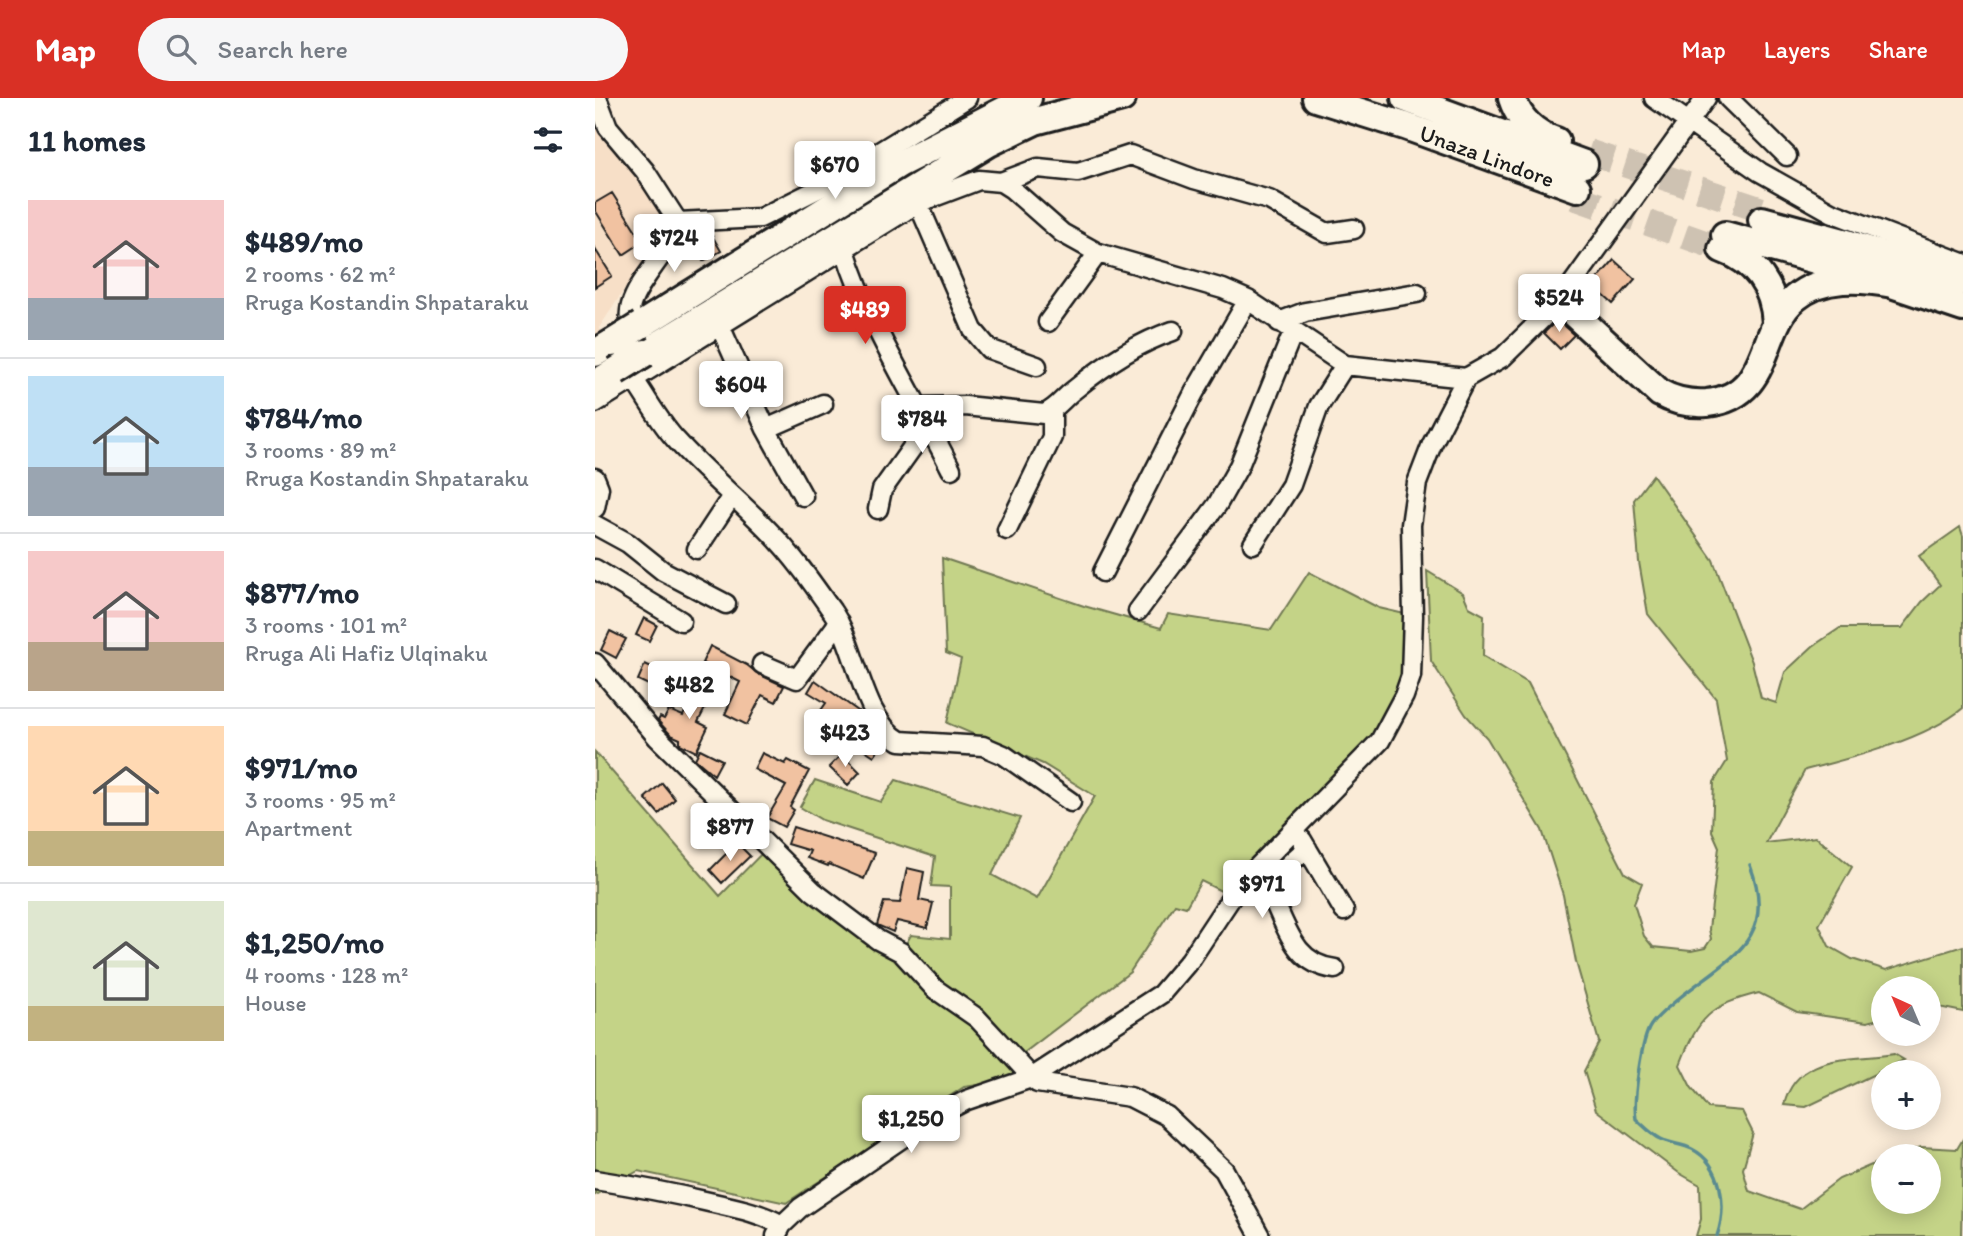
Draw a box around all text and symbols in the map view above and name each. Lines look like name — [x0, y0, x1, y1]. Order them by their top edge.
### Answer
search box — [138, 18, 628, 81]
text: Map — [35, 30, 96, 69]
icon: search — [162, 30, 200, 68]
text: Search here — [218, 33, 348, 65]
text: Map — [1682, 35, 1726, 64]
text: Layers — [1764, 35, 1831, 64]
text: Share — [1869, 35, 1928, 64]
street label: Unaza Lindore — [1416, 119, 1558, 193]
icon: filters — [529, 121, 567, 159]
text: 11 homes — [28, 122, 146, 159]
pin: $670 — [794, 141, 876, 201]
text: $670 — [810, 150, 860, 178]
pin: $724 — [633, 214, 715, 274]
text: $489/mo — [245, 223, 363, 260]
text: $724 — [650, 223, 699, 251]
icon: home — [84, 228, 168, 312]
text: 2 rooms · 62 m² — [245, 260, 396, 288]
pin: $524 — [1518, 274, 1600, 334]
text: $524 — [1534, 283, 1584, 311]
pin: $489 — [824, 286, 906, 346]
text: Rruga Kostandin Shpataraku — [245, 288, 529, 316]
text: $489 — [840, 295, 890, 323]
pin: $604 — [700, 362, 782, 421]
text: $604 — [715, 370, 767, 398]
pin: $784 — [881, 396, 963, 455]
text: $784/mo — [245, 399, 363, 436]
icon: home — [84, 404, 168, 488]
text: $784 — [897, 404, 947, 432]
text: 3 rooms · 89 m² — [245, 436, 396, 464]
text: Rruga Kostandin Shpataraku — [245, 464, 529, 492]
text: $877/mo — [245, 574, 359, 611]
icon: home — [84, 579, 168, 663]
text: 3 rooms · 101 m² — [245, 611, 407, 639]
text: Rruga Ali Hafiz Ulqinaku — [245, 639, 488, 667]
pin: $482 — [648, 662, 730, 721]
text: $482 — [664, 670, 714, 698]
pin: $423 — [804, 710, 886, 769]
text: $423 — [820, 718, 870, 746]
text: $971/mo — [245, 749, 358, 786]
icon: home — [84, 754, 168, 838]
text: 3 rooms · 95 m² — [245, 786, 396, 814]
pin: $877 — [689, 804, 771, 863]
text: $877 — [706, 812, 754, 840]
text: Apartment — [245, 814, 352, 842]
pin: $971 — [1221, 860, 1303, 920]
text: $971 — [1239, 869, 1285, 897]
text: $1,250/mo — [245, 924, 384, 961]
icon: home — [84, 929, 168, 1013]
text: 4 rooms · 128 m² — [245, 961, 408, 989]
north arrow — [1871, 976, 1941, 1046]
map controls — [1871, 976, 1941, 1214]
text: House — [245, 989, 307, 1017]
button: + — [1871, 1060, 1941, 1130]
pin: $1,250 — [854, 1096, 968, 1155]
text: $1,250 — [878, 1104, 944, 1132]
button: − — [1871, 1144, 1941, 1214]

